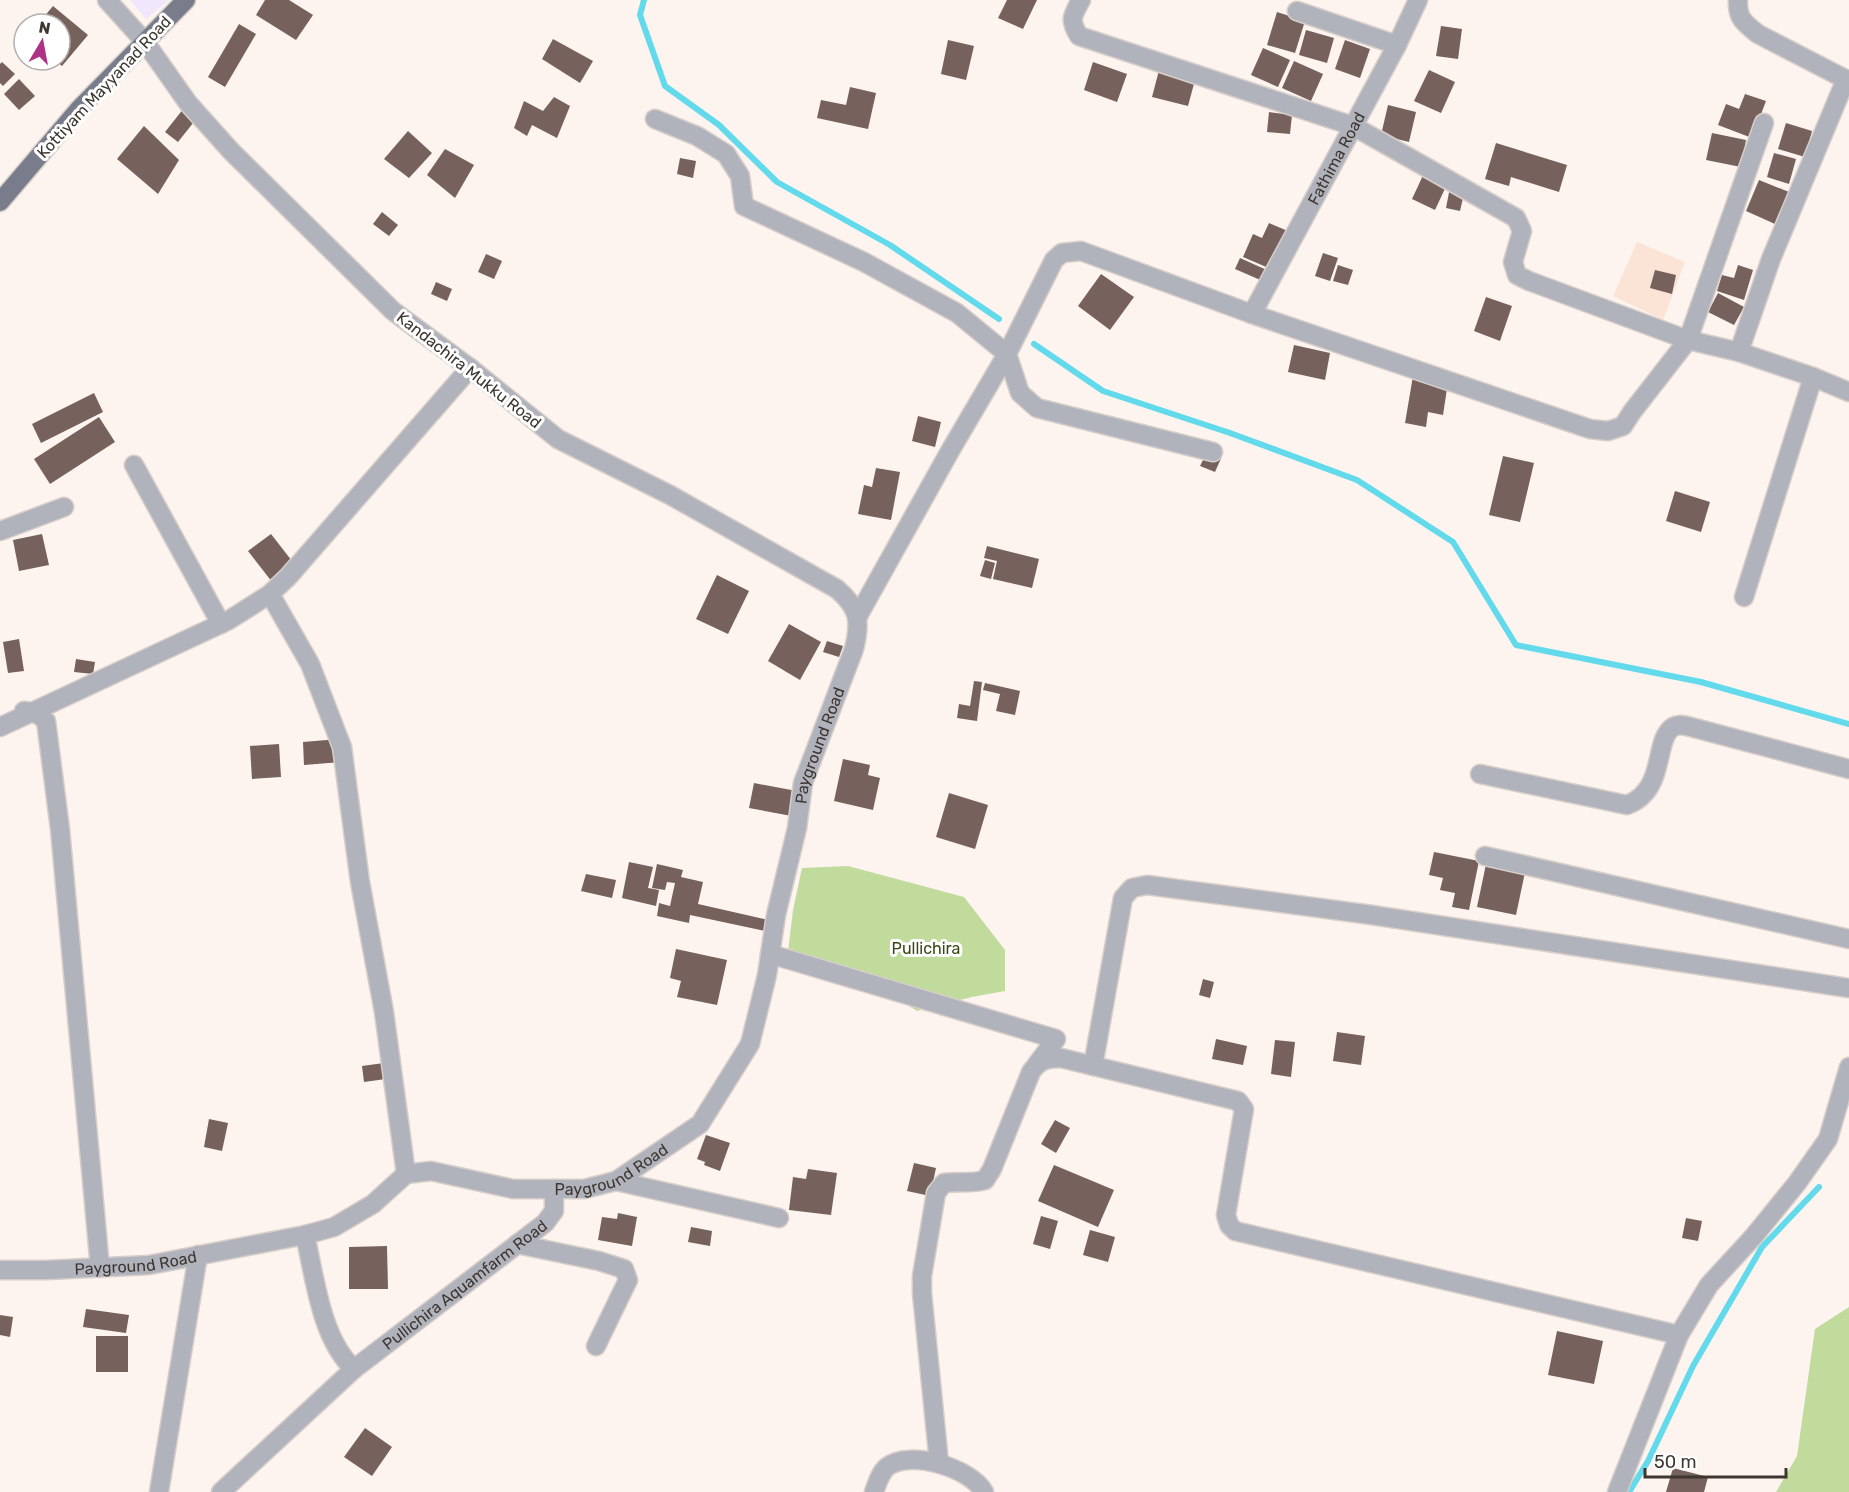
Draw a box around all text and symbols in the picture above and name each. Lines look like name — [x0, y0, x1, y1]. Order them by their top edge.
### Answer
north arrow — [12, 12, 72, 72]
street label: Kottiyam Mayyanad Road — [33, 12, 175, 162]
text: N — [37, 17, 52, 38]
street label: Fathima Road — [1303, 109, 1369, 208]
street label: Kandachira Mukku Road — [393, 308, 545, 432]
street label: Payground Road — [791, 684, 848, 805]
park label: Pullichira — [892, 939, 960, 958]
street label: Payground Road — [555, 1139, 671, 1199]
street label: Pullichira Aquamfarm Road — [378, 1216, 551, 1353]
street label: Payground Road — [74, 1247, 198, 1278]
scale bar — [1645, 1441, 1786, 1479]
text: 50 m — [1654, 1451, 1697, 1473]

